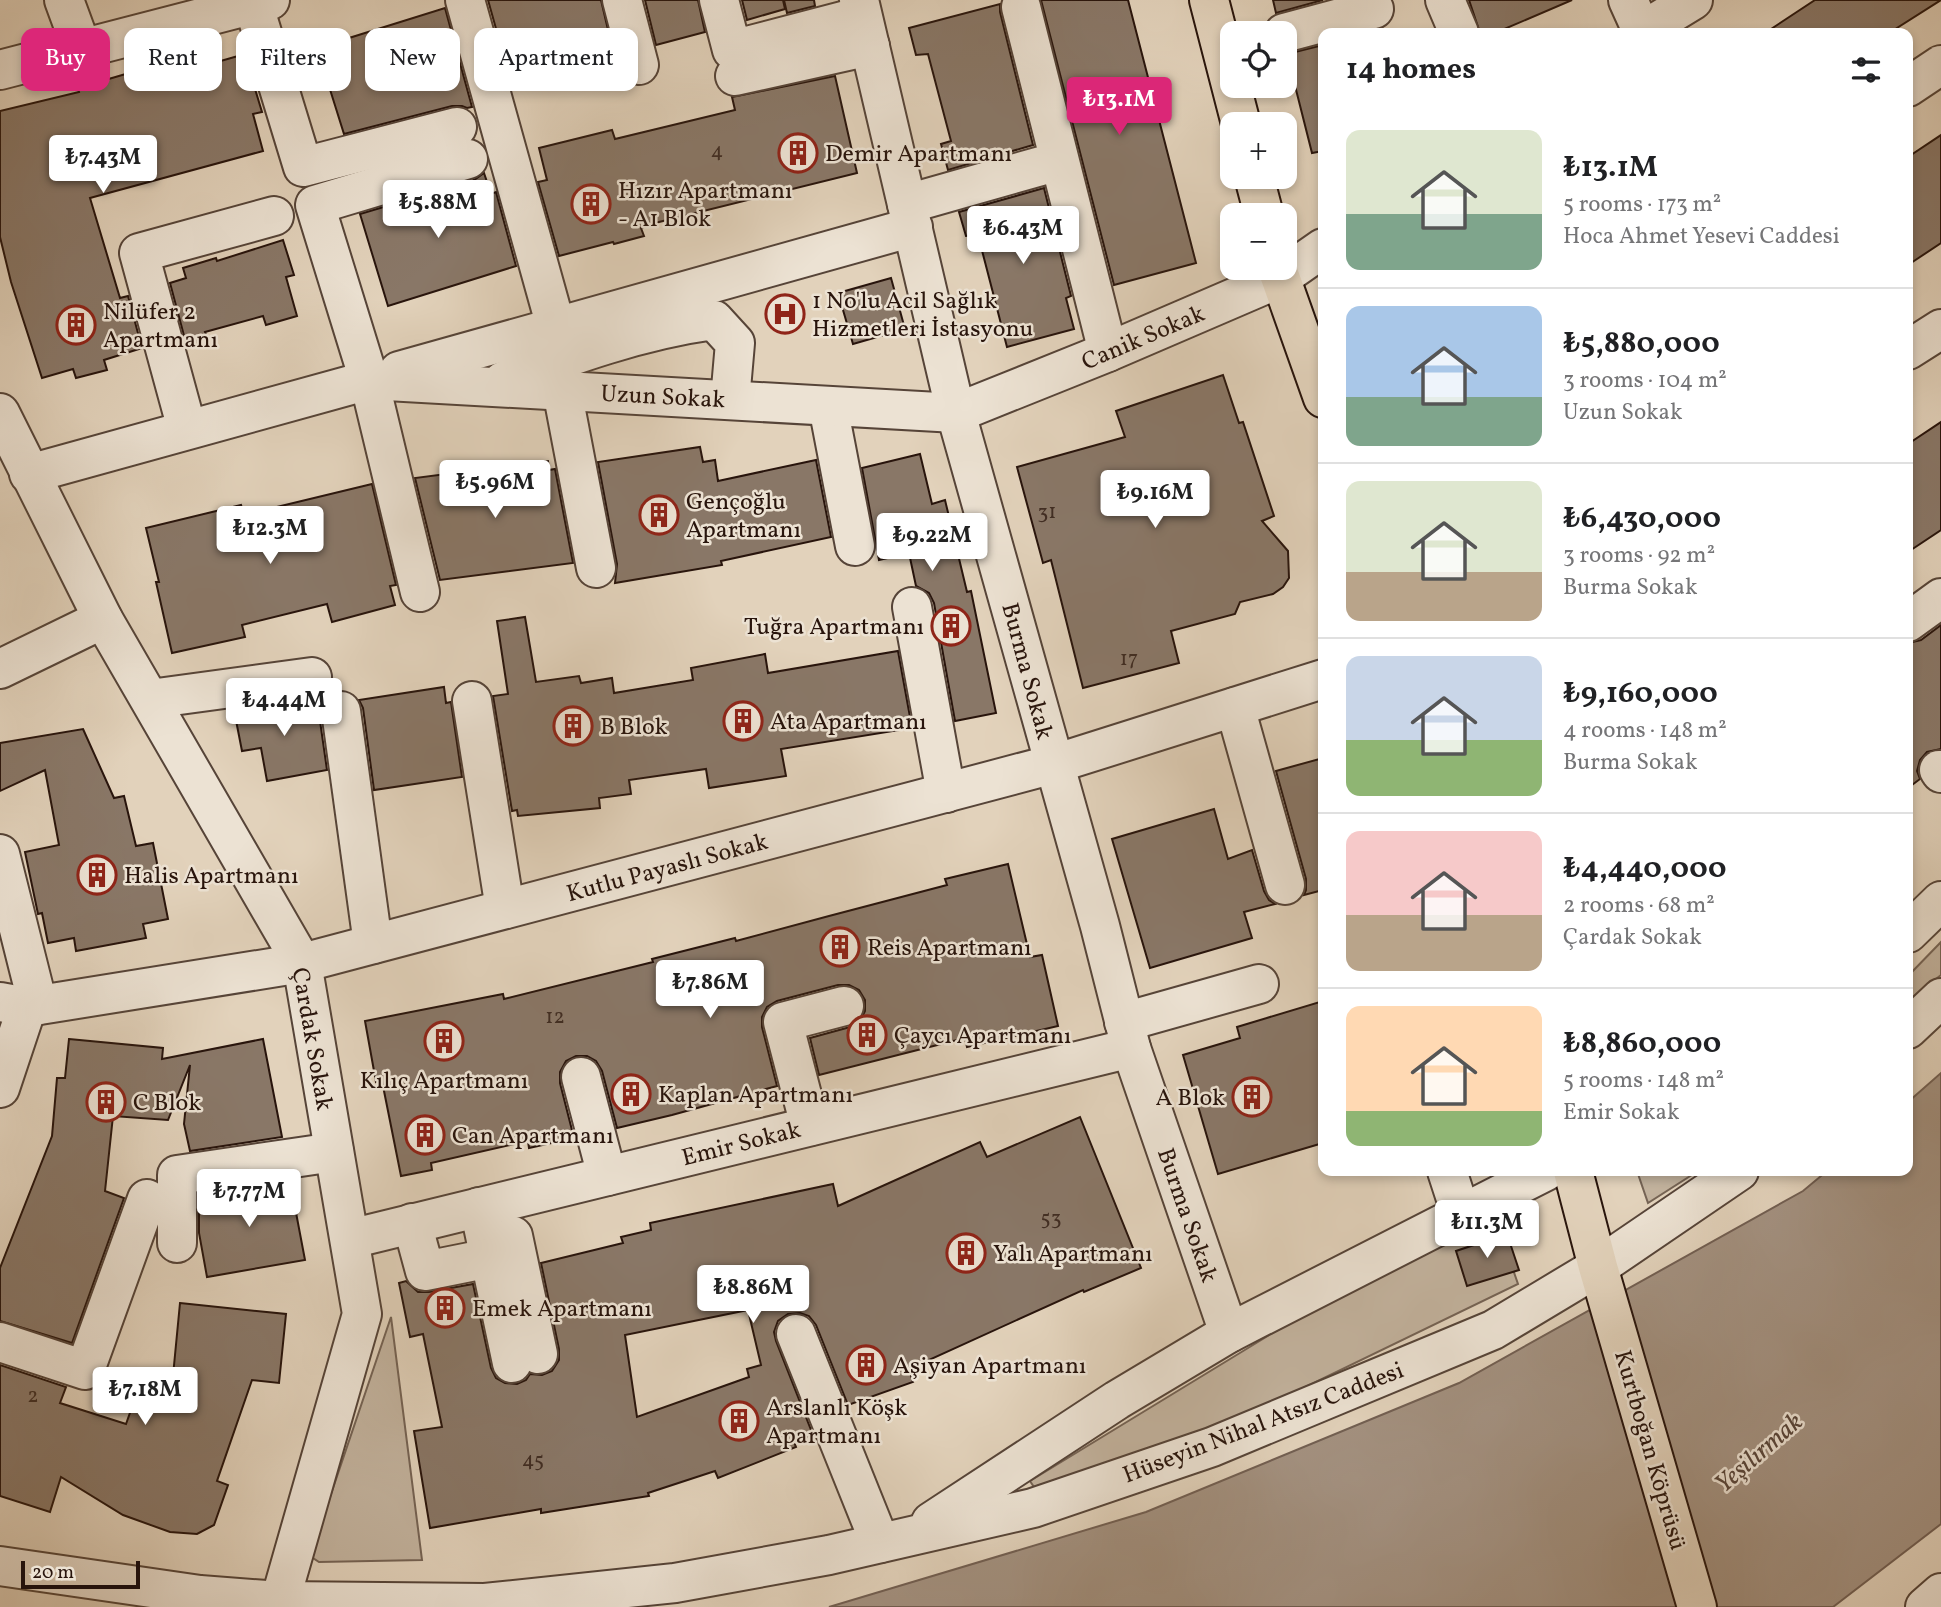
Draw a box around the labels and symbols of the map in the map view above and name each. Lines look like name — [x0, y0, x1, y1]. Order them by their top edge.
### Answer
pin: ₺13.1M — [1062, 78, 1176, 137]
building icon: Demir Apartmanı — [777, 132, 819, 174]
pin: ₺7.43M — [46, 136, 160, 195]
house number: 4 — [711, 137, 723, 166]
place label: Demir Apartmanı — [825, 138, 1012, 172]
place label: Hızır Apartmanı - A1 Blok — [618, 175, 792, 237]
pin: ₺5.88M — [381, 180, 495, 240]
building icon: Hızır Apartmanı - A1 Blok — [570, 183, 612, 225]
pin: ₺6.43M — [966, 206, 1080, 266]
place label: 1 No'lu Acil Sağlık Hizmetleri İstasyonu — [812, 285, 1033, 347]
hospital icon: 1 No'lu Acil Sağlık Hizmetleri İstasyonu — [764, 293, 806, 335]
place label: Nilüfer 2 Apartmanı — [103, 296, 218, 358]
street label: Canik Sokak — [1077, 298, 1211, 380]
building icon: Nilüfer 2 Apartmanı — [55, 304, 97, 346]
street label: Uzun Sokak — [600, 378, 726, 418]
pin: ₺5.96M — [438, 461, 552, 520]
pin: ₺9.16M — [1098, 470, 1212, 530]
place label: Gençoğlu Apartmanı — [686, 486, 801, 548]
building icon: Gençoğlu Apartmanı — [638, 494, 680, 536]
house number: 31 — [1038, 498, 1056, 527]
pin: ₺12.3M — [213, 506, 327, 566]
pin: ₺9.22M — [875, 514, 989, 573]
street label: Burma Sokak — [991, 599, 1061, 744]
building icon: Tuğra Apartmanı — [930, 605, 972, 647]
place label: Tuğra Apartmanı — [744, 611, 924, 645]
house number: 17 — [1120, 645, 1138, 674]
pin: ₺4.44M — [227, 678, 341, 738]
building icon: Ata Apartmanı — [722, 700, 764, 742]
building icon: B Blok — [552, 705, 594, 747]
place label: Ata Apartmanı — [770, 706, 927, 740]
place label: B Blok — [600, 711, 668, 745]
street label: Kutlu Payaslı Sokak — [563, 826, 772, 912]
building icon: Halis Apartmanı — [76, 854, 118, 896]
place label: Halis Apartmanı — [124, 860, 298, 894]
building icon: Reis Apartmanı — [819, 926, 861, 968]
place label: Reis Apartmanı — [867, 932, 1031, 966]
pin: ₺7.86M — [653, 960, 767, 1020]
street label: Çardak Sokak — [282, 965, 340, 1114]
house number: 12 — [545, 1003, 565, 1032]
building icon: Çaycı Apartmanı — [846, 1014, 888, 1056]
building icon: Kılıç Apartmanı — [423, 1020, 465, 1062]
place label: Çaycı Apartmanı — [894, 1020, 1071, 1054]
place label: Kılıç Apartmanı — [360, 1065, 528, 1099]
building icon: Kaplan Apartmanı — [610, 1073, 652, 1115]
building icon: A Blok — [1231, 1076, 1273, 1118]
place label: Kaplan Apartmanı — [658, 1079, 853, 1113]
building icon: C Blok — [85, 1081, 127, 1123]
place label: A Blok — [1156, 1082, 1225, 1116]
place label: C Blok — [133, 1087, 201, 1121]
building icon: Can Apartmanı — [404, 1114, 446, 1156]
street label: Emir Sokak — [678, 1114, 805, 1176]
place label: Can Apartmanı — [452, 1120, 614, 1154]
street label: Burma Sokak — [1147, 1144, 1225, 1288]
pin: ₺7.77M — [192, 1170, 306, 1229]
pin: ₺11.3M — [1430, 1200, 1544, 1260]
house number: 53 — [1041, 1204, 1061, 1233]
building icon: Yalı Apartmanı — [945, 1232, 987, 1274]
place label: Yalı Apartmanı — [993, 1238, 1153, 1272]
pin: ₺8.86M — [696, 1266, 810, 1325]
building icon: Emek Apartmanı — [424, 1287, 466, 1329]
place label: Emek Apartmanı — [472, 1293, 652, 1327]
building icon: Aşiyan Apartmanı — [845, 1344, 887, 1386]
street label: Kurtboğan Köprüsü — [1604, 1346, 1694, 1555]
place label: Aşiyan Apartmanı — [893, 1350, 1086, 1384]
street label: Hüseyin Nihal Atsız Caddesi — [1118, 1355, 1409, 1493]
pin: ₺7.18M — [88, 1368, 202, 1427]
house number: 2 — [27, 1382, 39, 1411]
place label: Arslanlı Köşk Apartmanı — [766, 1392, 907, 1454]
building icon: Arslanlı Köşk Apartmanı — [718, 1400, 760, 1442]
water label: Yeşilırmak — [1707, 1405, 1811, 1502]
house number: 45 — [522, 1446, 544, 1475]
scale bar — [21, 1558, 140, 1590]

